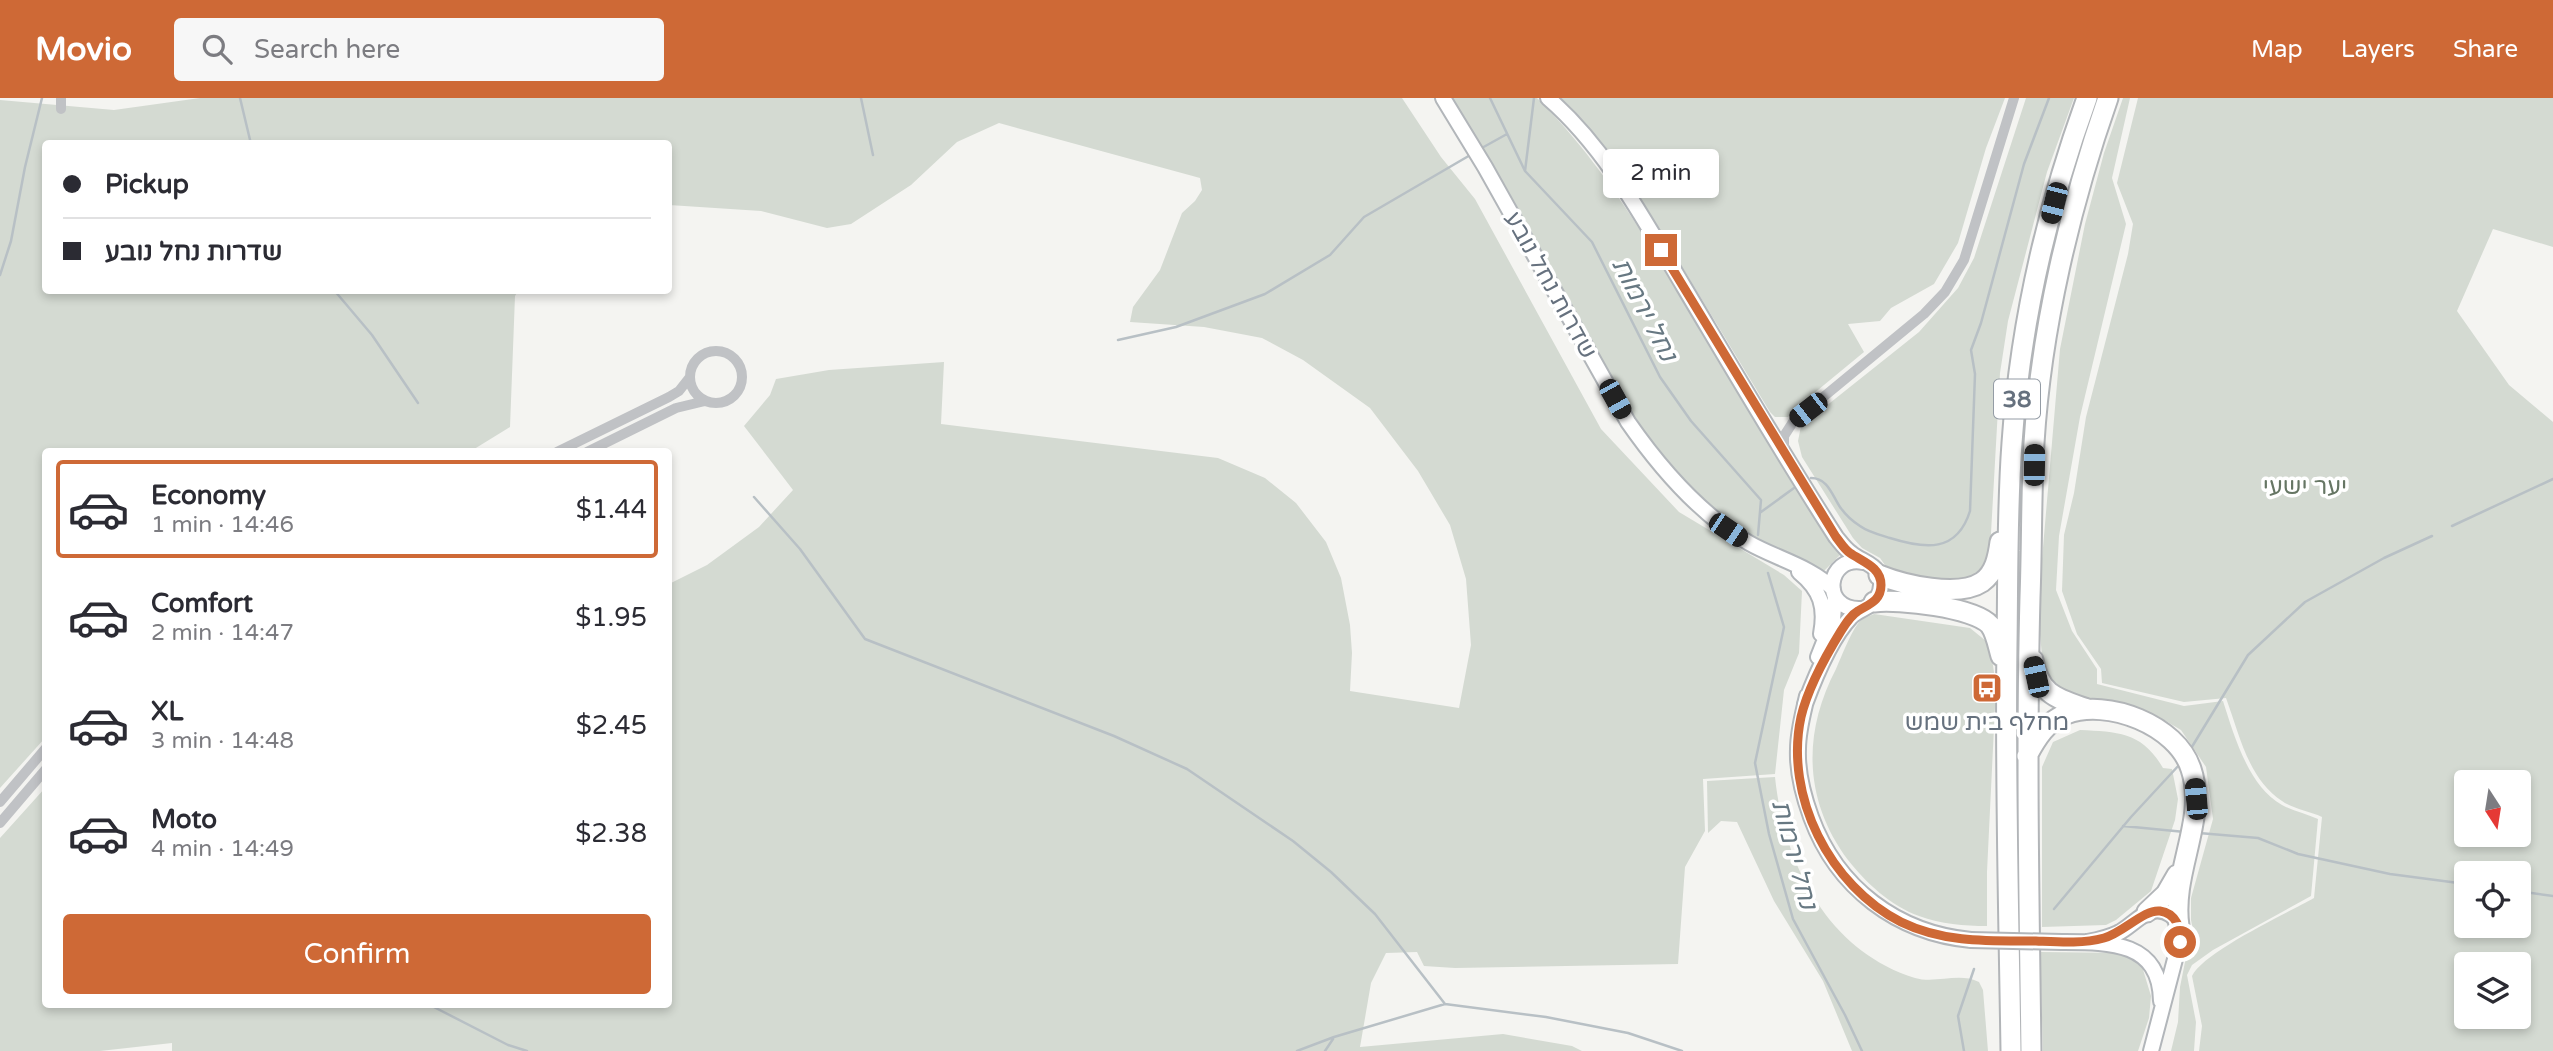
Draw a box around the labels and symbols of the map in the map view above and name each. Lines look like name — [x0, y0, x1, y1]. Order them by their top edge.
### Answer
callout: 2 min — [1603, 149, 1719, 198]
car — [2039, 180, 2070, 226]
street label: שדרות נחל נובע — [1498, 207, 1603, 364]
route end — [1645, 234, 1677, 266]
water label: נחל ירמות — [1605, 252, 1685, 368]
car — [1596, 376, 1635, 422]
road number: 38 — [1994, 380, 2040, 418]
car — [1785, 389, 1832, 431]
car — [2024, 444, 2045, 486]
park label: יער ישעי — [2263, 472, 2347, 501]
car — [1705, 510, 1752, 550]
car — [2022, 654, 2051, 700]
bus stop icon: מחלף בית שמש — [1970, 671, 2004, 705]
place label: מחלף בית שמש — [1905, 708, 2069, 737]
north arrow — [2454, 770, 2530, 847]
car — [2184, 777, 2209, 821]
water label: נחל ירמות — [1765, 796, 1824, 914]
route start — [2164, 926, 2196, 958]

